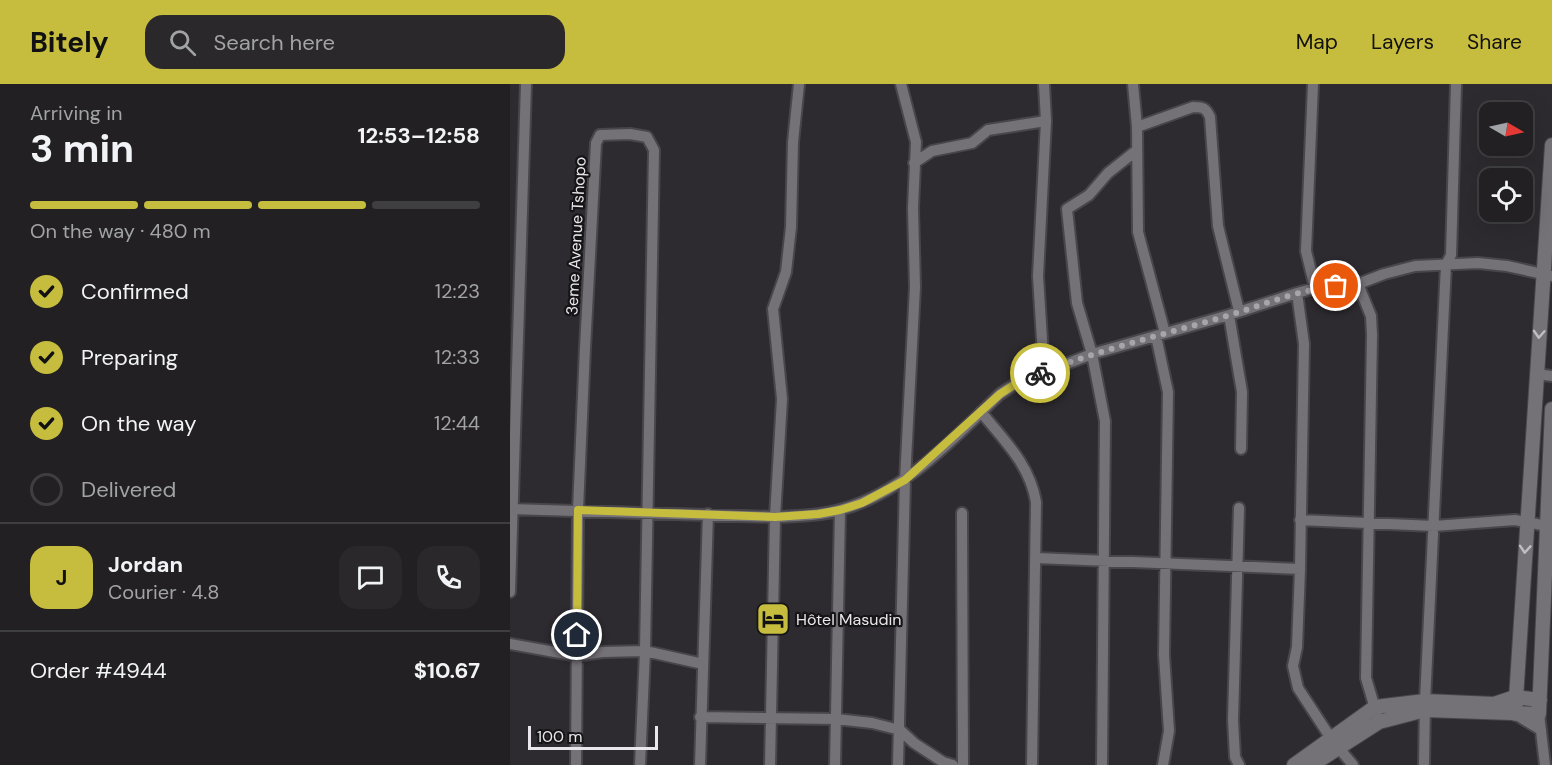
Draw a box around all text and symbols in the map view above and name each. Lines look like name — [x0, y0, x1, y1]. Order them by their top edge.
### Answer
search box — [145, 15, 565, 69]
text: Bitely — [30, 24, 109, 61]
icon: search — [166, 26, 199, 59]
text: Search here — [214, 28, 335, 57]
text: Map — [1296, 28, 1338, 56]
text: Layers — [1371, 28, 1434, 56]
text: Share — [1467, 28, 1522, 56]
text: Arriving in — [30, 100, 122, 126]
north arrow — [1479, 102, 1533, 156]
map controls — [1479, 102, 1533, 222]
text: 12:53–12:58 — [358, 121, 480, 150]
text: 3 min — [30, 123, 134, 174]
street label: 3eme Avenue Tshopo — [561, 156, 591, 316]
button: locate — [1479, 168, 1533, 222]
text: On the way · 480 m — [30, 218, 211, 244]
pin — [1310, 260, 1361, 311]
icon: bag — [1319, 269, 1352, 302]
icon: check — [30, 275, 63, 308]
text: Confirmed — [81, 277, 189, 306]
text: 12:23 — [435, 278, 480, 304]
one-way arrow — [1533, 329, 1546, 338]
icon: check — [30, 341, 63, 374]
text: Preparing — [81, 343, 178, 372]
courier — [1010, 343, 1070, 403]
text: 12:33 — [435, 344, 480, 370]
icon: bike — [1024, 357, 1057, 390]
icon: check — [30, 407, 63, 440]
text: On the way — [81, 409, 196, 438]
text: 12:44 — [434, 410, 480, 436]
text: Delivered — [81, 475, 176, 504]
one-way arrow — [1518, 544, 1531, 553]
button: chat — [339, 546, 402, 609]
button: phone — [417, 546, 480, 609]
text: Jordan — [108, 550, 183, 579]
text: J — [56, 563, 67, 592]
text: Courier · 4.8 — [108, 579, 219, 605]
hotel icon: Hôtel Masudin — [755, 601, 791, 637]
pin — [551, 609, 602, 660]
place label: Hôtel Masudin — [796, 609, 901, 630]
icon: home — [560, 618, 593, 651]
text: Order #4944 — [30, 656, 167, 685]
text: $10.67 — [414, 656, 480, 685]
scale bar — [528, 723, 658, 750]
text: 100 m — [537, 726, 582, 747]

